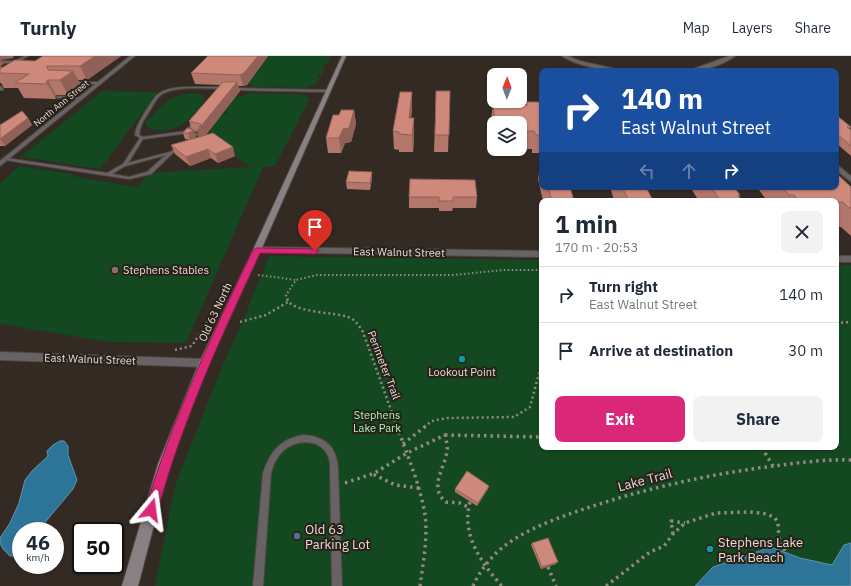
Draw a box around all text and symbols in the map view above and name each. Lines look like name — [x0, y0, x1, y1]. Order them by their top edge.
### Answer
text: Turnly — [20, 16, 76, 40]
text: Map — [683, 19, 710, 37]
text: Layers — [732, 19, 773, 37]
text: Share — [795, 19, 831, 37]
north arrow — [487, 68, 527, 108]
map controls — [487, 68, 527, 156]
street label: North Ann Street — [31, 77, 91, 129]
text: 140 m — [621, 80, 703, 117]
icon: right — [555, 84, 607, 136]
button: layers — [487, 116, 527, 156]
text: East Walnut Street — [621, 116, 771, 139]
icon: left — [636, 160, 658, 182]
icon: ahead — [678, 160, 700, 182]
icon: right — [720, 160, 742, 182]
text: 1 min — [555, 208, 618, 240]
pin — [298, 210, 332, 251]
button: close — [781, 211, 823, 253]
icon: arrive — [304, 216, 326, 238]
text: 170 m · 20:53 — [555, 239, 638, 256]
street label: East Walnut Street — [353, 244, 445, 260]
place label: Stephens Stables — [123, 263, 209, 277]
marker: Stephens Stables — [110, 265, 120, 275]
text: Turn right — [589, 277, 658, 296]
street label: Old 63 North — [195, 280, 235, 344]
icon: right — [555, 284, 577, 306]
text: 140 m — [779, 285, 823, 304]
text: East Walnut Street — [589, 296, 697, 313]
street label: Perimeter Trail — [364, 329, 404, 402]
icon: arrive — [555, 340, 577, 362]
text: Arrive at destination — [589, 341, 733, 360]
text: 30 m — [788, 341, 823, 360]
street label: East Walnut Street — [44, 350, 136, 368]
marker: Lookout Point — [457, 354, 467, 364]
place label: Lookout Point — [428, 365, 496, 379]
button: Exit — [555, 396, 685, 442]
button: Share — [693, 396, 823, 442]
park label: Stephens Lake Park — [353, 408, 401, 435]
street label: Lake Trail — [616, 464, 674, 495]
position arrow — [130, 489, 172, 531]
place label: Old 63 Parking Lot — [305, 521, 370, 553]
speed limit sign: 50 — [72, 522, 124, 574]
text: 46 — [26, 529, 50, 556]
marker: Old 63 Parking Lot — [292, 531, 302, 541]
place label: Stephens Lake Park Beach — [718, 534, 803, 566]
marker: Stephens Lake Park Beach — [705, 544, 715, 554]
text: km/h — [26, 551, 50, 564]

